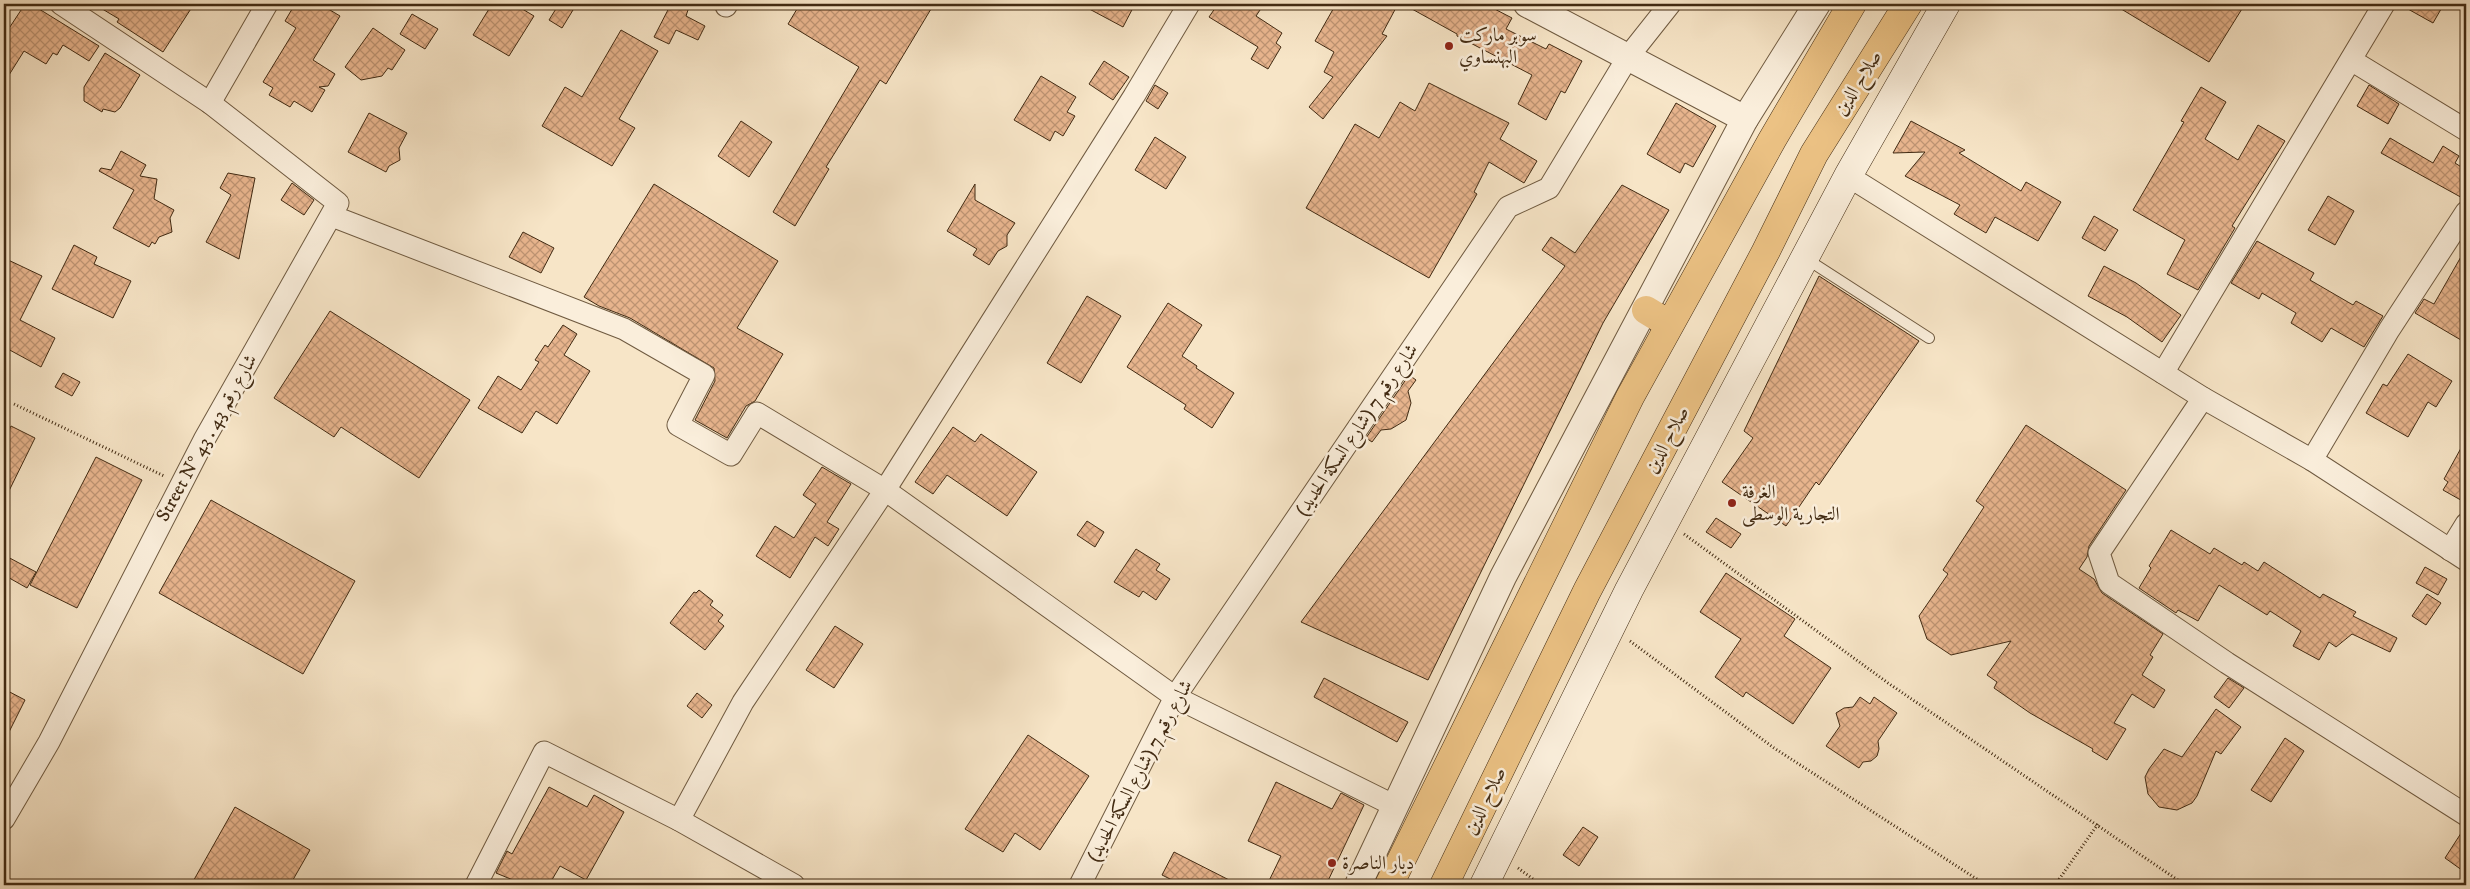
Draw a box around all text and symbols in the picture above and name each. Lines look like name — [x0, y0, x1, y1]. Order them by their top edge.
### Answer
place label: سوبر ماركت البهنساوي — [1459, 24, 1537, 72]
marker: سوبر ماركت البهنساوي — [1443, 40, 1455, 52]
street label: صلاح الدين — [1829, 46, 1891, 122]
street label: شارع رقم 7 (شارع السكة الحديد) — [1291, 339, 1428, 524]
street label: Street N° 43 . شارع رقم 43 — [151, 350, 268, 529]
street label: صلاح الدين — [1640, 403, 1699, 480]
place label: الغرفة التجارية الوسطى — [1742, 481, 1840, 527]
marker: الغرفة التجارية الوسطى — [1726, 497, 1738, 509]
street label: شارع رقم 7 (شارع السكة الحديد) — [1082, 676, 1203, 869]
street label: صلاح الدين — [1459, 763, 1516, 841]
place label: ديار الناصرة — [1342, 852, 1414, 875]
marker: ديار الناصرة — [1326, 857, 1338, 869]

